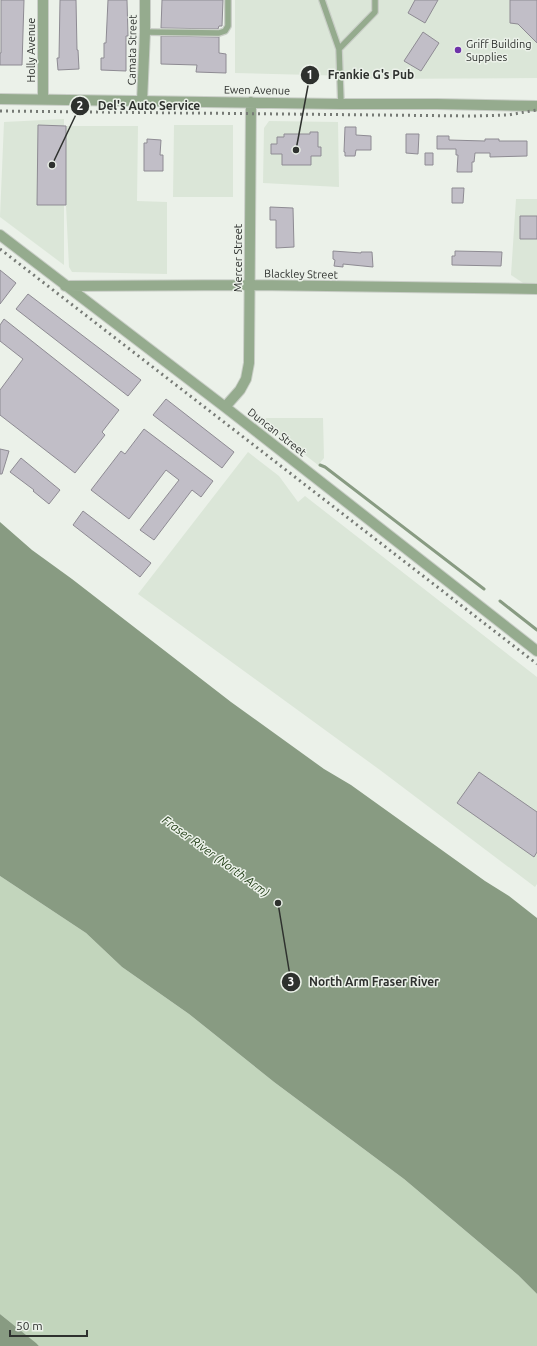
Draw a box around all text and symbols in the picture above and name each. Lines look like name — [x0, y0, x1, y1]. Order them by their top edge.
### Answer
street label: Camata Street — [125, 14, 139, 85]
street label: Holly Avenue — [25, 18, 37, 82]
place label: Griff Building Supplies — [466, 38, 532, 63]
marker: Griff Building Supplies — [453, 45, 463, 55]
callout: Frankie G's Pub — [300, 63, 422, 87]
text: 1 — [307, 68, 313, 81]
text: Frankie G's Pub — [328, 68, 414, 81]
street label: Ewen Avenue — [224, 83, 290, 97]
callout: Del's Auto Service — [70, 94, 209, 118]
text: 2 — [77, 99, 84, 112]
text: Del's Auto Service — [98, 99, 200, 112]
street label: Mercer Street — [232, 223, 244, 292]
street label: Blackley Street — [264, 267, 339, 281]
street label: Duncan Street — [245, 406, 309, 459]
water label: Fraser River (North Arm) — [160, 813, 272, 900]
callout: North Arm Fraser River — [281, 970, 447, 994]
text: 3 — [288, 975, 294, 988]
text: North Arm Fraser River — [309, 975, 439, 988]
scale bar — [10, 1312, 87, 1338]
text: 50 m — [16, 1319, 43, 1332]

